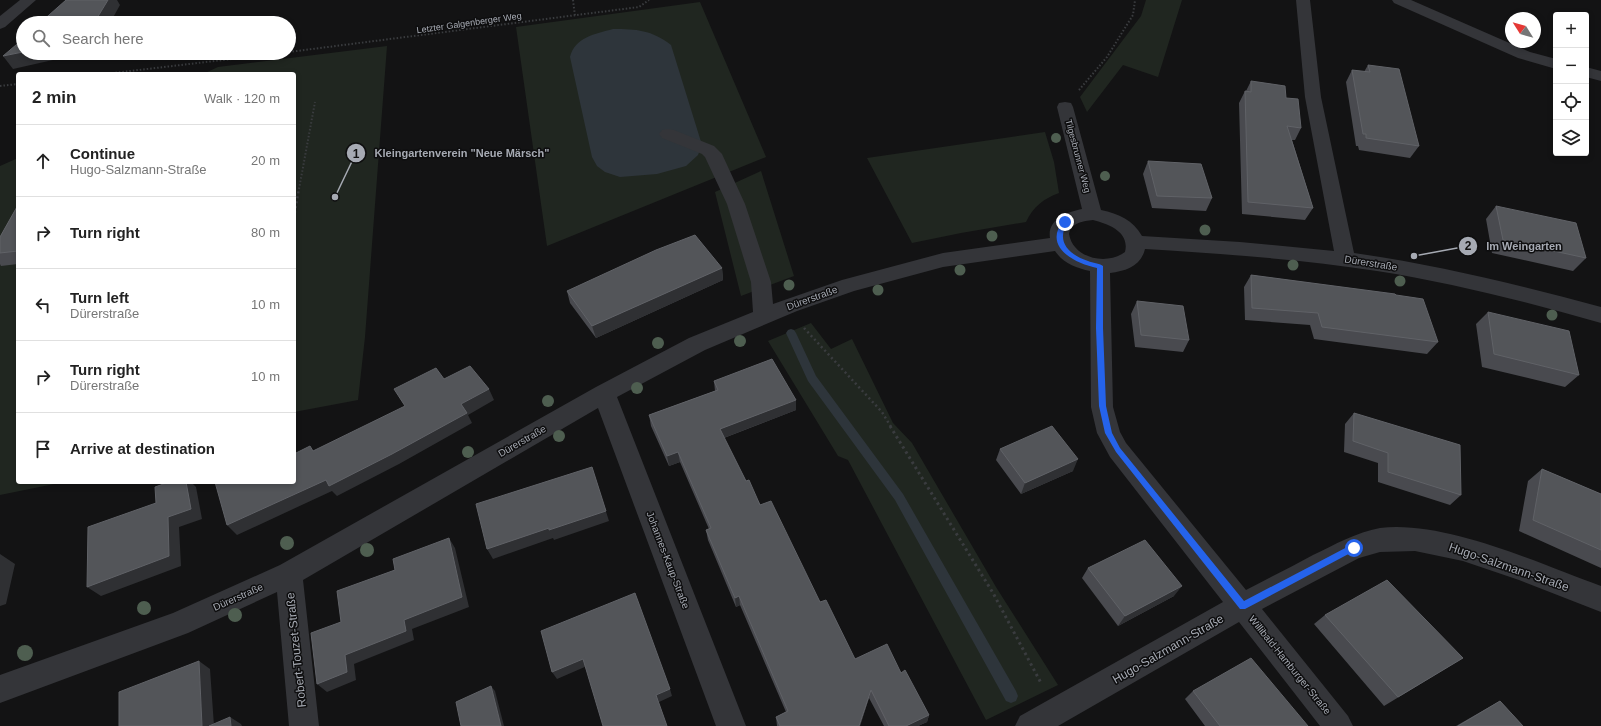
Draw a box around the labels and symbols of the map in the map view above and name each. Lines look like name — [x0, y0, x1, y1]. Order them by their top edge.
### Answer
street label: Letzter Galgenberger Weg — [416, 11, 522, 35]
north arrow — [1505, 12, 1541, 48]
street label: Tilgesbrunner Weg — [1063, 118, 1093, 194]
callout: Kleingartenverein "Neue Märsch" — [346, 142, 557, 165]
text: 1 — [353, 147, 360, 161]
text: Kleingartenverein "Neue Märsch" — [375, 147, 549, 159]
route end — [1056, 213, 1074, 231]
callout: Im Weingarten — [1458, 235, 1570, 258]
text: 2 — [1465, 239, 1472, 253]
text: Im Weingarten — [1486, 240, 1562, 252]
street label: Dürerstraße — [1344, 253, 1399, 273]
street label: Dürerstraße — [785, 284, 839, 312]
street label: Dürerstraße — [496, 423, 548, 459]
street label: Johannes-Kaup-Straße — [644, 510, 692, 611]
route start — [1345, 539, 1363, 557]
street label: Hugo-Salzmann-Straße — [1447, 540, 1571, 594]
street label: Dürerstraße — [211, 581, 265, 613]
street label: Robert-Touzet-Straße — [283, 592, 309, 708]
street label: Hugo-Salzmann-Straße — [1110, 611, 1226, 687]
street label: Willibald-Hamburger-Straße — [1247, 613, 1334, 717]

